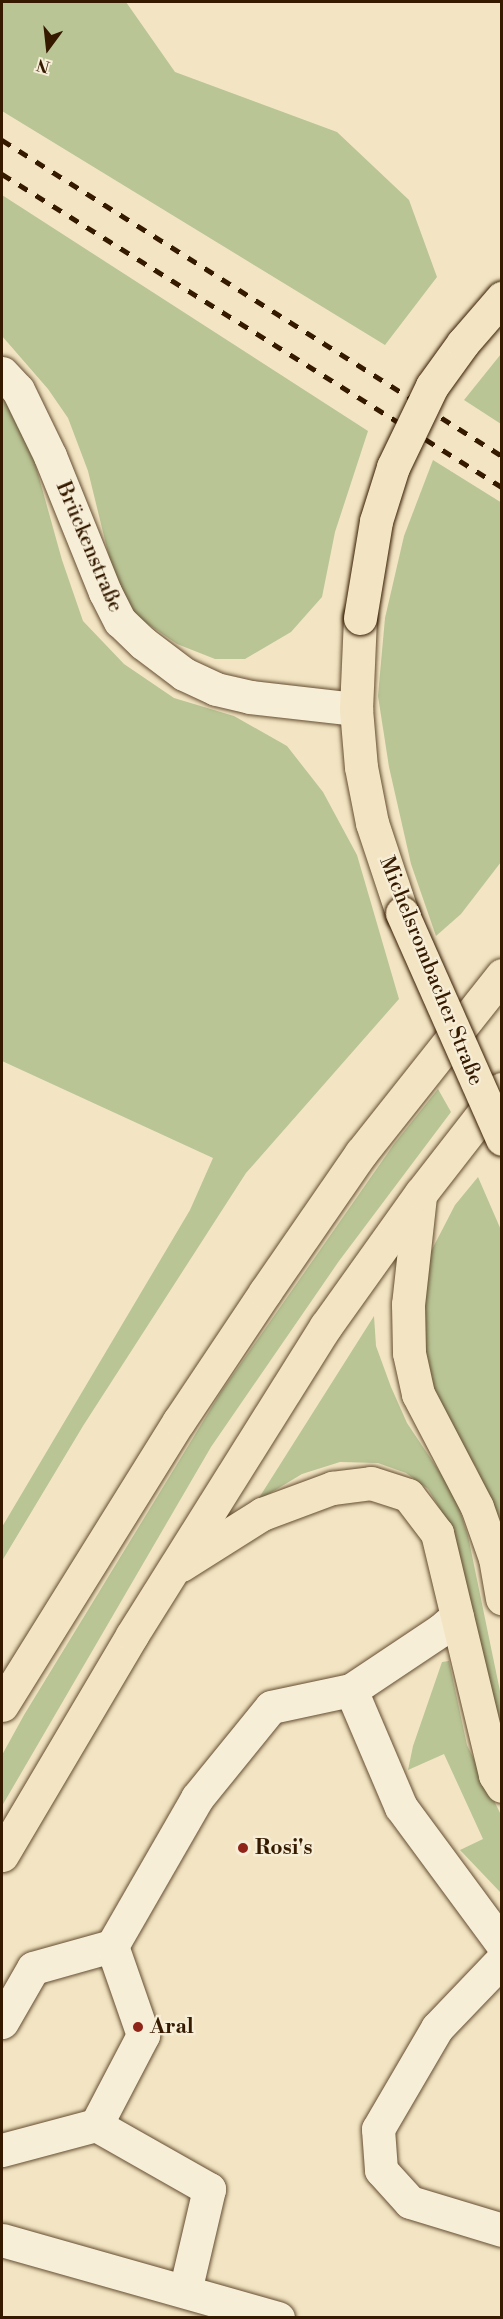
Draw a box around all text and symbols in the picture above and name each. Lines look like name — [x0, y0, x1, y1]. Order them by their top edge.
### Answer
north arrow — [18, 18, 78, 78]
text: N — [35, 54, 52, 77]
street label: Brückenstraße — [50, 478, 128, 616]
street label: Michelsrombacher Straße — [374, 853, 488, 1089]
place label: Rosi's — [255, 1835, 312, 1861]
marker: Rosi's — [236, 1841, 250, 1855]
place label: Aral — [150, 2014, 194, 2040]
marker: Aral — [131, 2020, 145, 2034]

